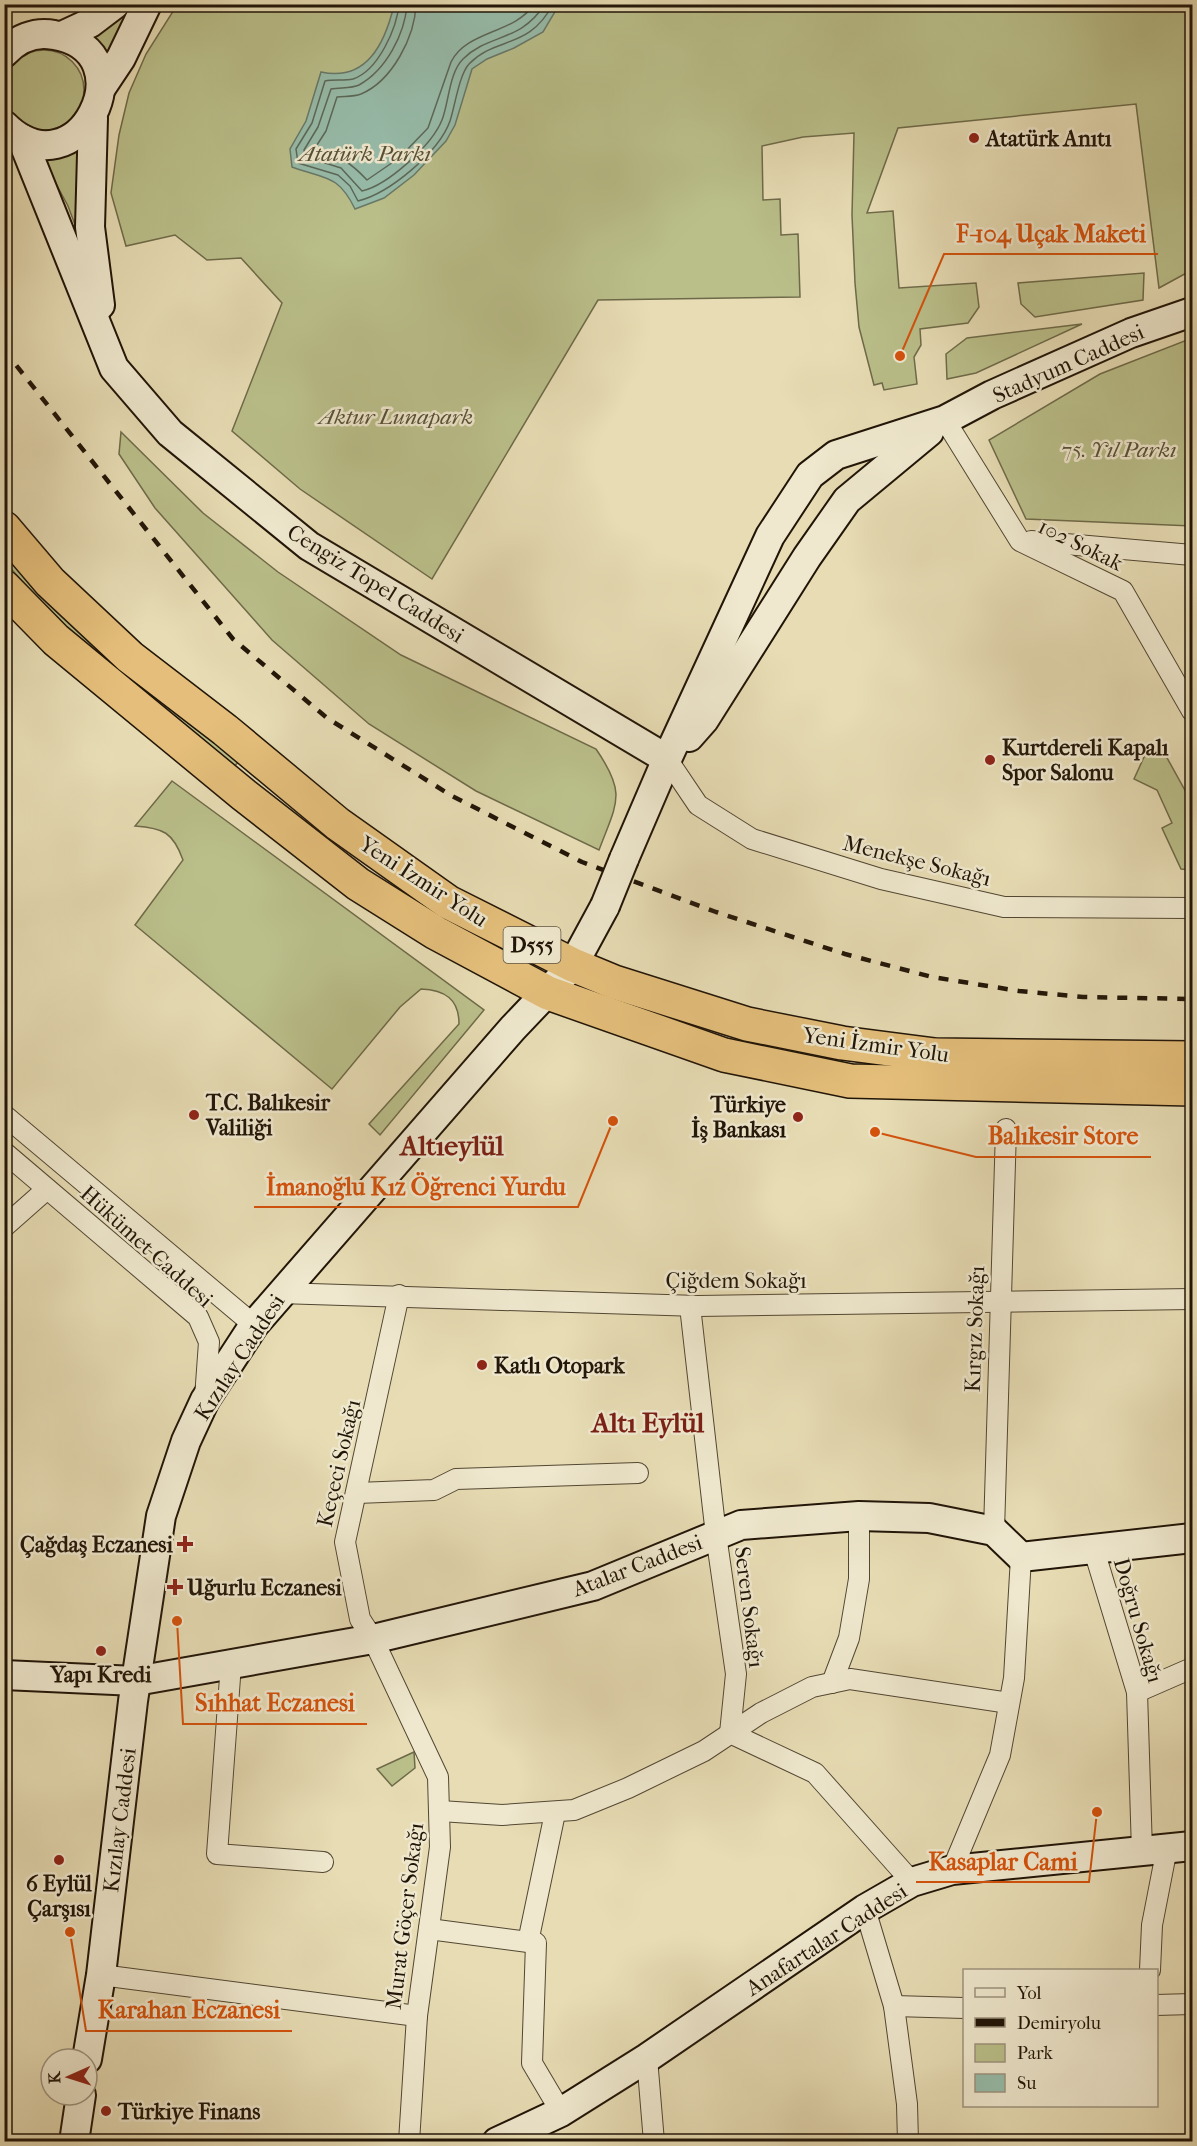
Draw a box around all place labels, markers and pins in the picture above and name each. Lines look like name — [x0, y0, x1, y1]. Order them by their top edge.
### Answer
place label: Atatürk Anıtı — [984, 126, 1112, 152]
marker: Atatürk Anıtı — [967, 131, 981, 145]
callout: F-104 Uçak Maketi — [944, 212, 1158, 254]
place label: Kurtdereli Kapalı Spor Salonu — [1002, 735, 1169, 786]
marker: Kurtdereli Kapalı Spor Salonu — [983, 753, 997, 767]
place label: T.C. Balıkesir Valiliği — [205, 1090, 331, 1141]
place label: Türkiye İş Bankası — [691, 1092, 786, 1143]
marker: T.C. Balıkesir Valiliği — [187, 1108, 201, 1122]
marker: Türkiye İş Bankası — [791, 1110, 805, 1124]
callout: Balıkesir Store — [976, 1115, 1151, 1157]
callout: İmanoğlu Kız Öğrenci Yurdu — [254, 1165, 578, 1207]
place label: Katlı Otopark — [494, 1353, 625, 1379]
marker: Katlı Otopark — [475, 1358, 489, 1372]
place label: Çağdaş Eczanesi — [20, 1532, 173, 1559]
marker: Çağdaş Eczanesi — [178, 1537, 192, 1551]
place label: Uğurlu Eczanesi — [186, 1575, 342, 1601]
marker: Uğurlu Eczanesi — [168, 1580, 182, 1594]
marker: Yapı Kredi — [94, 1644, 108, 1658]
place label: Yapı Kredi — [49, 1662, 152, 1688]
callout: Sıhhat Eczanesi — [183, 1682, 367, 1724]
callout: Kasaplar Cami — [916, 1840, 1089, 1882]
marker: 6 Eylül Çarşısı — [52, 1853, 66, 1867]
place label: 6 Eylül Çarşısı — [26, 1871, 93, 1923]
callout: Karahan Eczanesi — [86, 1989, 292, 2031]
place label: Türkiye Finans — [117, 2099, 260, 2125]
marker: Türkiye Finans — [99, 2104, 113, 2118]

